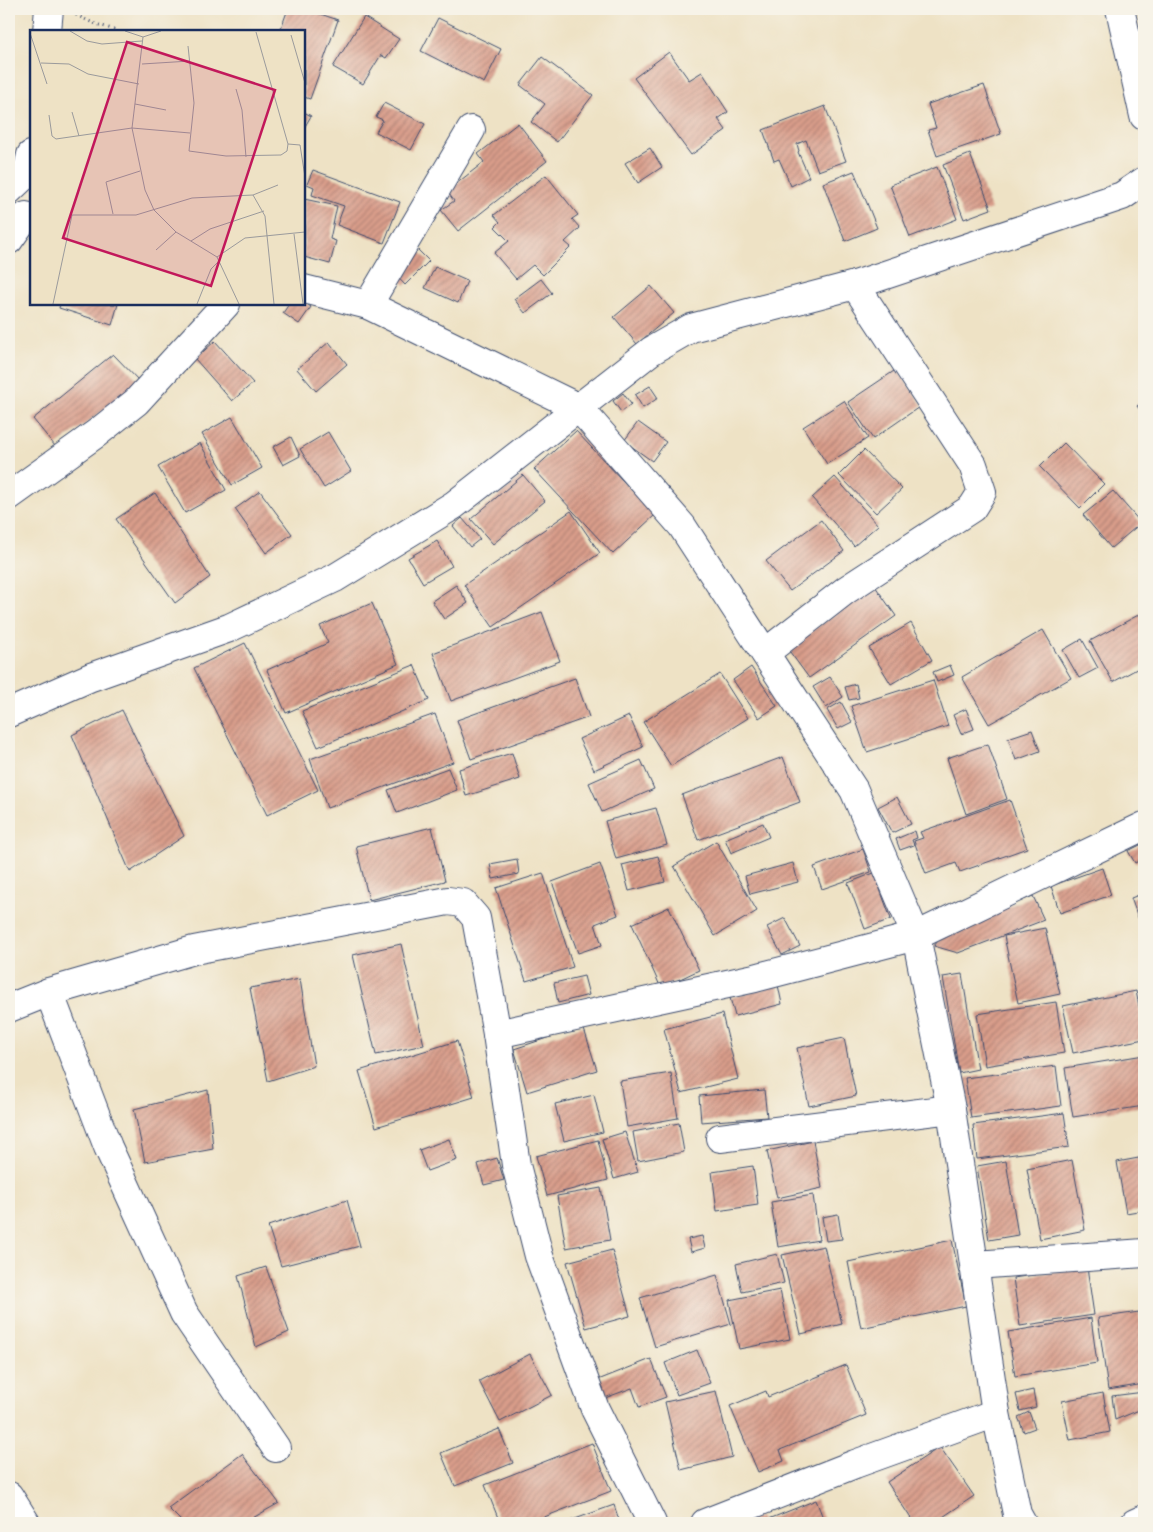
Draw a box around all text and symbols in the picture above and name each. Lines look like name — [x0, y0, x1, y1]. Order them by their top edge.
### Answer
inset map — [30, 30, 305, 305]

